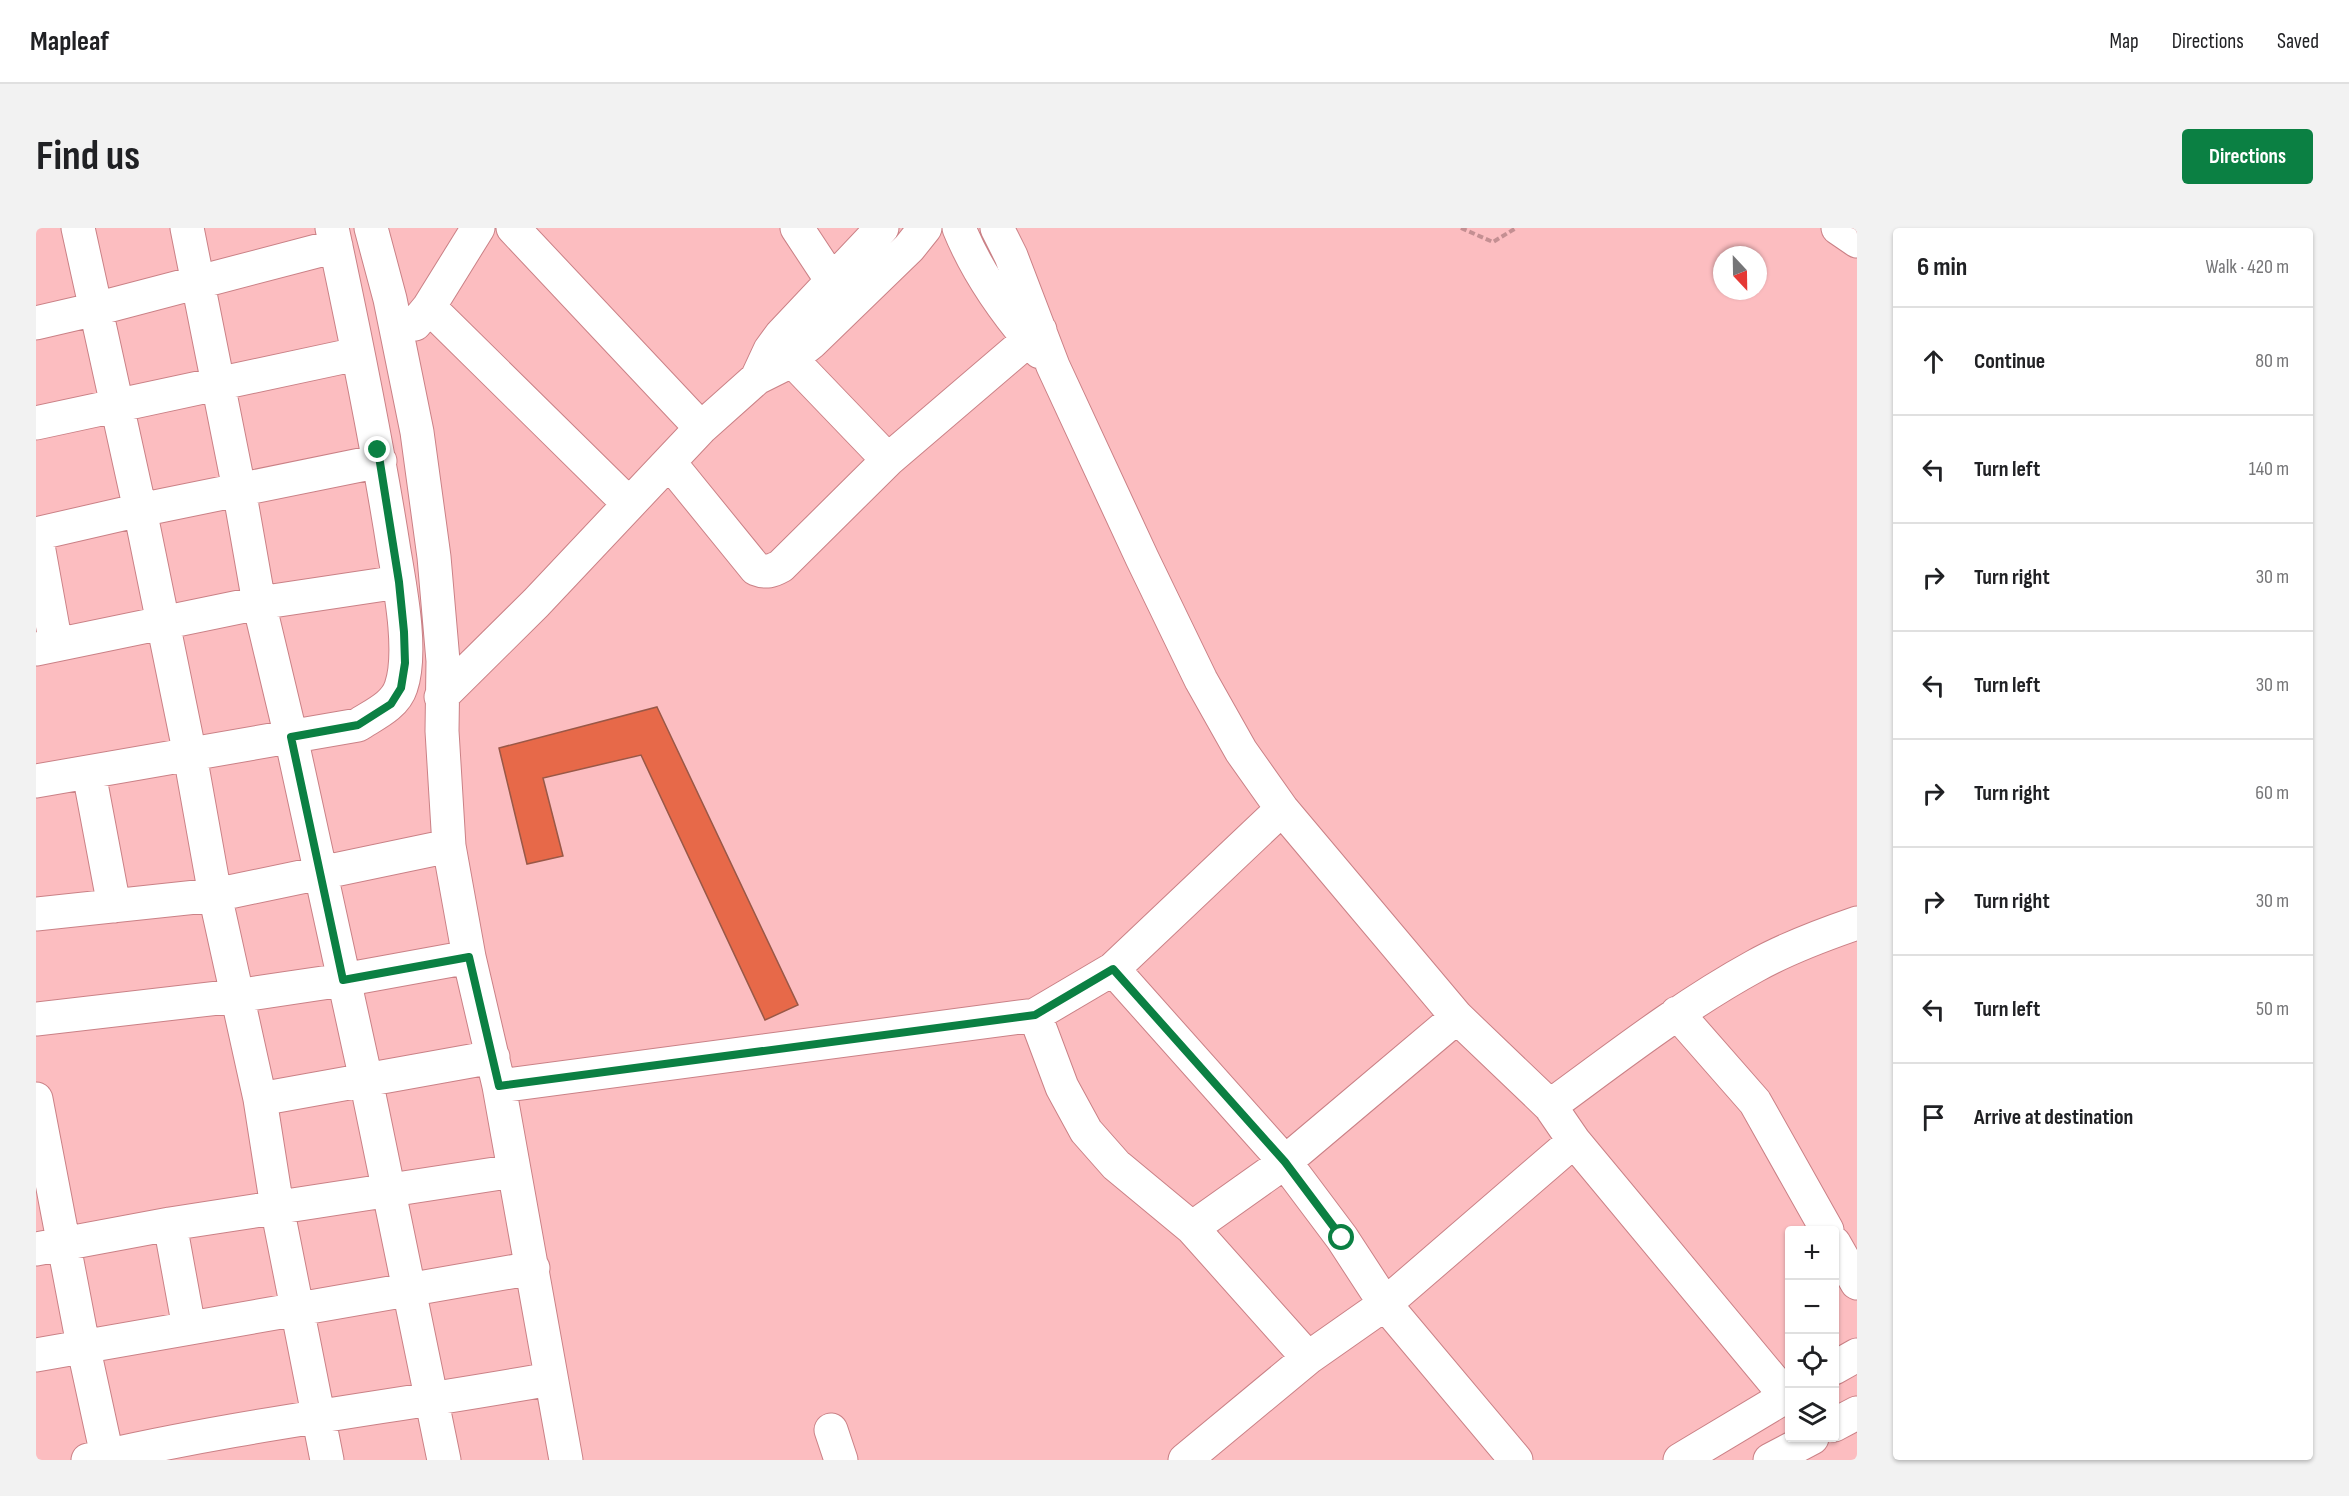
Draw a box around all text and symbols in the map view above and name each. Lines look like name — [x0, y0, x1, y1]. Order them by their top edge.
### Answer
text: Mapleaf — [30, 25, 109, 58]
text: Map — [2109, 29, 2139, 54]
text: Directions — [2172, 29, 2244, 54]
text: Saved — [2277, 29, 2319, 54]
button: Directions — [2182, 129, 2313, 184]
text: Find us — [36, 131, 140, 182]
north arrow — [1713, 246, 1767, 300]
text: 6 min — [1917, 252, 1967, 283]
text: Walk · 420 m — [2205, 255, 2289, 279]
icon: ahead — [1917, 345, 1950, 378]
text: Continue — [1974, 348, 2045, 375]
text: 80 m — [2255, 349, 2289, 373]
route end — [364, 436, 390, 462]
icon: left — [1917, 453, 1950, 486]
text: Turn left — [1974, 456, 2040, 483]
text: 140 m — [2249, 457, 2289, 481]
icon: right — [1917, 561, 1950, 594]
text: Turn right — [1974, 564, 2050, 591]
text: 30 m — [2256, 565, 2289, 589]
icon: left — [1917, 669, 1950, 702]
text: Turn left — [1974, 672, 2040, 699]
text: 30 m — [2256, 673, 2289, 697]
icon: right — [1917, 777, 1950, 810]
text: Turn right — [1974, 780, 2050, 807]
text: 60 m — [2255, 781, 2289, 805]
icon: right — [1917, 885, 1950, 918]
text: Turn right — [1974, 888, 2050, 915]
text: 30 m — [2256, 889, 2289, 913]
icon: left — [1917, 993, 1950, 1026]
text: Turn left — [1974, 996, 2040, 1023]
text: 50 m — [2256, 997, 2289, 1021]
icon: arrive — [1917, 1101, 1950, 1134]
text: Arrive at destination — [1974, 1104, 2133, 1131]
route start — [1328, 1224, 1354, 1250]
map controls — [1785, 1226, 1839, 1442]
button: + — [1785, 1226, 1839, 1280]
button: − — [1785, 1280, 1839, 1334]
button: locate — [1785, 1334, 1839, 1388]
button: layers — [1785, 1388, 1839, 1442]

